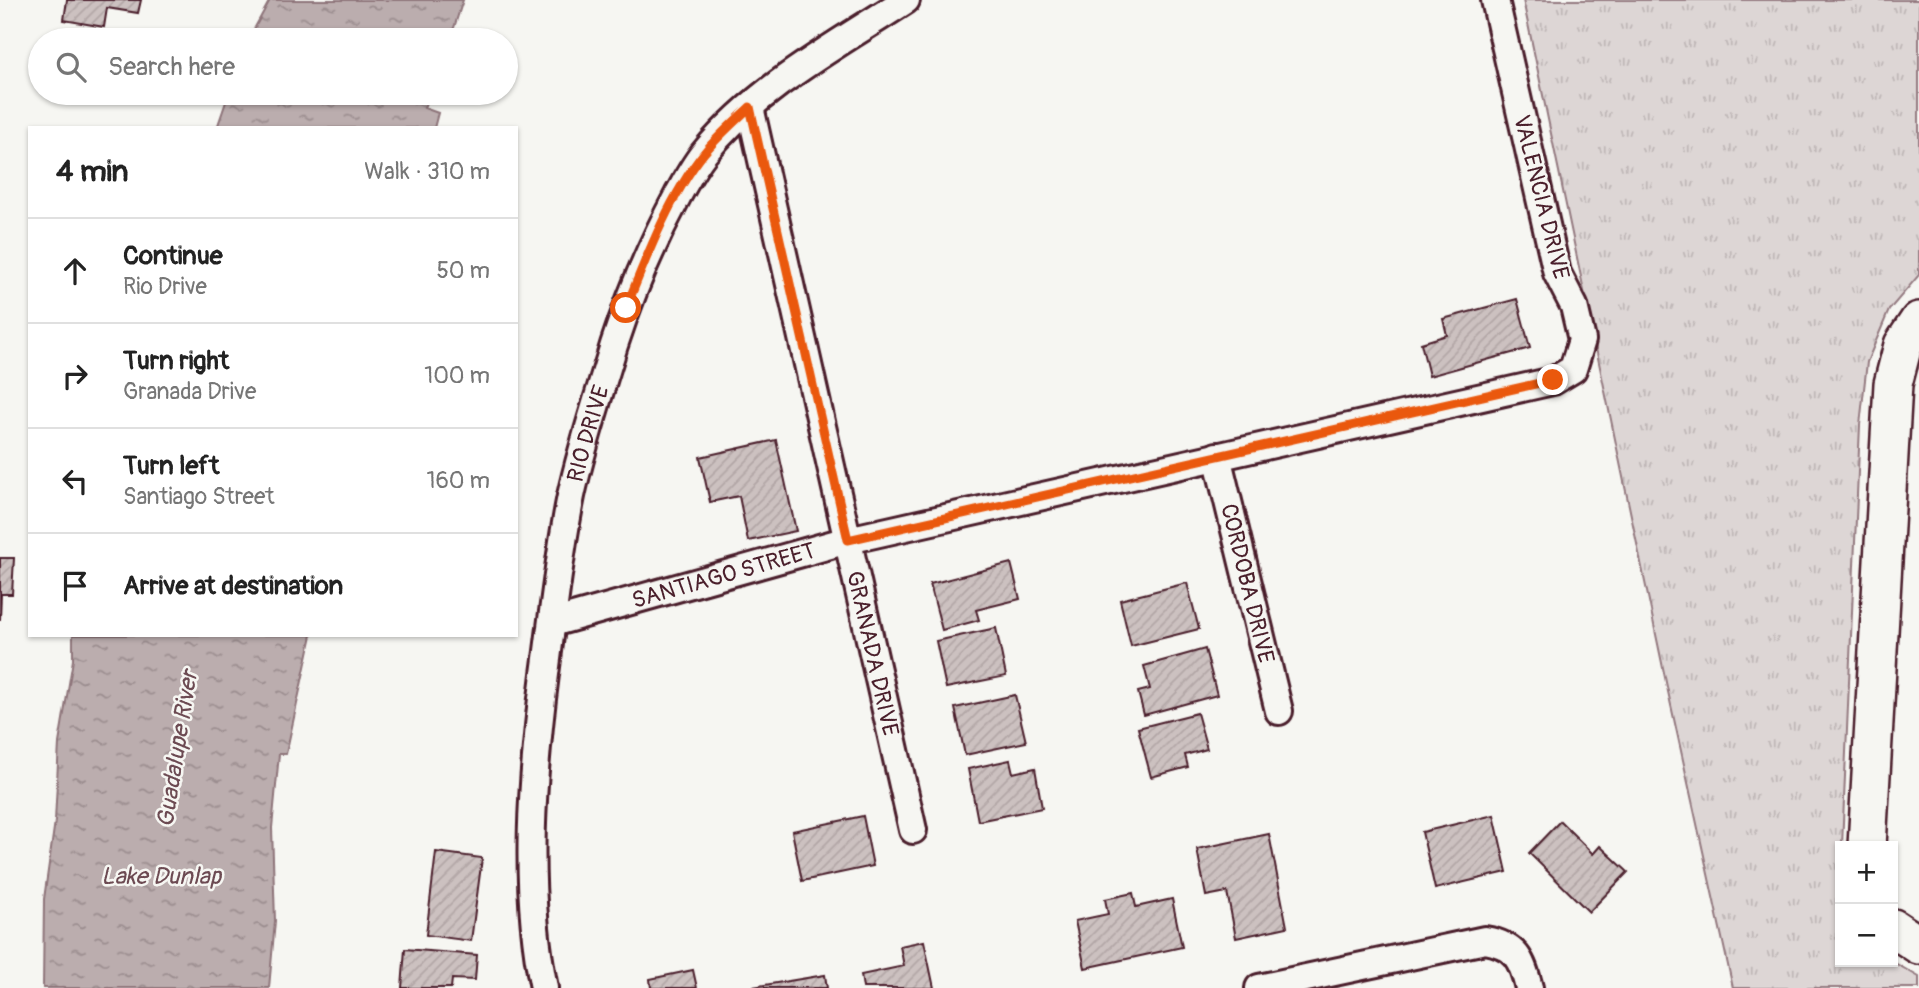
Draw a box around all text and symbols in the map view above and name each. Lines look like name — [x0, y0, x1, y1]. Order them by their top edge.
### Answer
search box — [28, 28, 518, 105]
icon: search — [52, 48, 90, 86]
text: Search here — [108, 51, 235, 83]
street label: VALENCIA DRIVE — [1507, 112, 1576, 282]
text: 4 min — [56, 153, 129, 190]
text: Walk · 310 m — [364, 157, 490, 186]
text: Continue — [123, 240, 223, 272]
icon: ahead — [56, 252, 94, 290]
text: 50 m — [436, 256, 490, 285]
text: Rio Drive — [123, 272, 207, 301]
route start — [610, 292, 641, 323]
text: Turn right — [123, 345, 229, 377]
icon: right — [56, 357, 94, 395]
text: 100 m — [424, 361, 490, 390]
route end — [1537, 364, 1568, 395]
text: Granada Drive — [123, 377, 256, 406]
street label: RIO DRIVE — [561, 382, 616, 485]
text: Turn left — [123, 450, 219, 482]
icon: left — [56, 462, 94, 500]
text: 160 m — [426, 466, 490, 495]
text: Santiago Street — [123, 482, 275, 511]
street label: CORDOBA DRIVE — [1214, 501, 1281, 666]
street label: SANTIAGO STREET — [629, 536, 819, 615]
icon: arrive — [56, 567, 94, 605]
street label: GRANADA DRIVE — [840, 568, 905, 739]
text: Arrive at destination — [123, 570, 343, 602]
water label: Guadalupe River — [151, 665, 205, 830]
map controls — [1835, 841, 1898, 967]
button: + — [1835, 841, 1898, 904]
water label: Lake Dunlap — [101, 862, 223, 891]
button: − — [1835, 904, 1898, 967]

